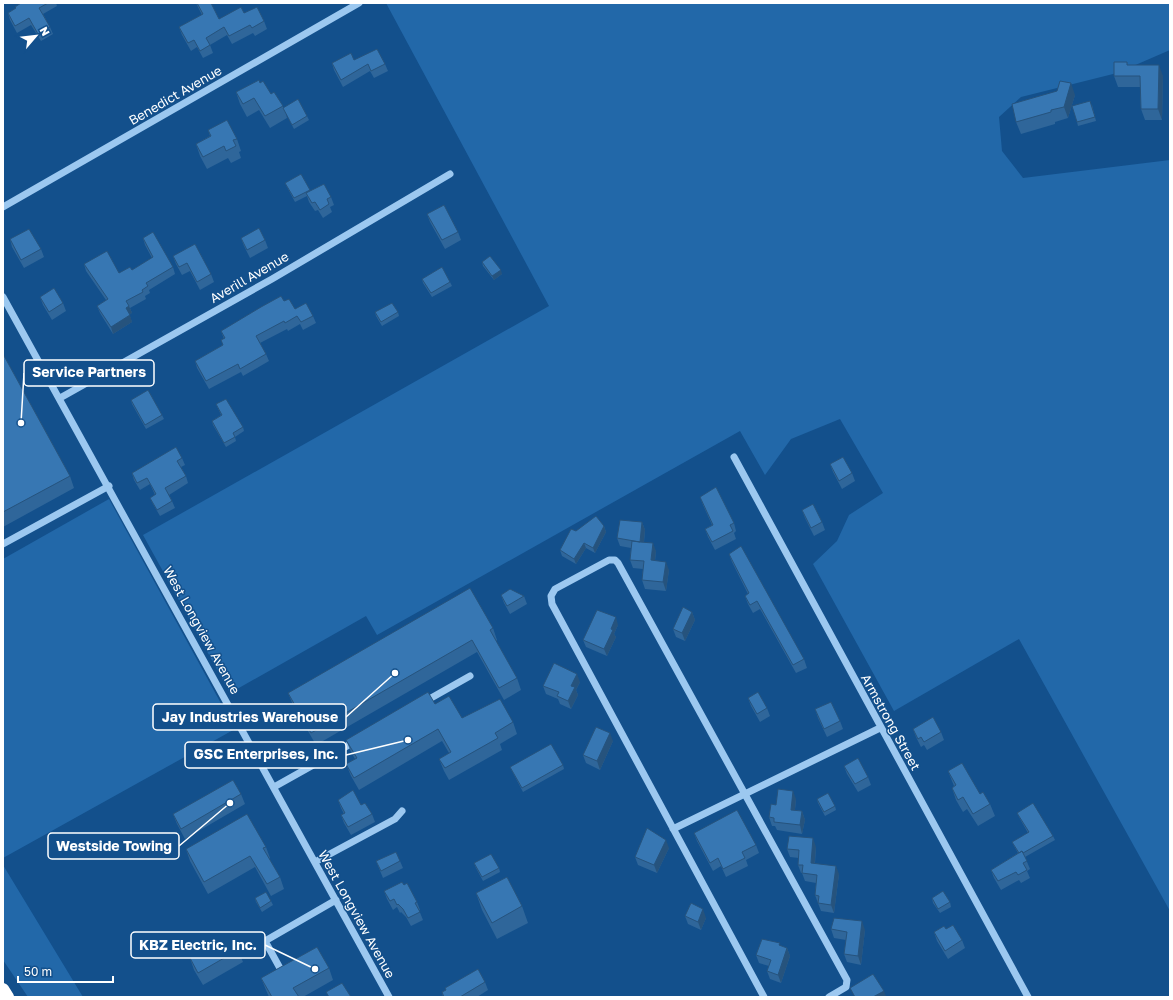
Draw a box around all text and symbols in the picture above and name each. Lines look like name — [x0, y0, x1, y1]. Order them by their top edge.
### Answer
north arrow — [16, 16, 56, 56]
text: N — [38, 24, 53, 38]
street label: Benedict Avenue — [126, 62, 224, 128]
street label: Averill Avenue — [207, 248, 291, 306]
callout: Service Partners — [24, 360, 154, 386]
text: Service Partners — [32, 363, 146, 380]
street label: West Longview Avenue — [160, 563, 244, 697]
street label: Armstrong Street — [858, 671, 924, 773]
callout: Jay Industries Warehouse — [153, 704, 346, 730]
text: Jay Industries Warehouse — [162, 708, 338, 725]
callout: GSC Enterprises, Inc. — [185, 742, 346, 768]
text: GSC Enterprises, Inc. — [194, 745, 338, 762]
callout: Westside Towing — [48, 833, 179, 859]
text: Westside Towing — [56, 837, 172, 854]
street label: West Longview Avenue — [315, 847, 399, 981]
callout: KBZ Electric, Inc. — [131, 932, 265, 958]
text: KBZ Electric, Inc. — [139, 936, 257, 953]
scale bar — [18, 958, 113, 984]
text: 50 m — [24, 964, 52, 979]

